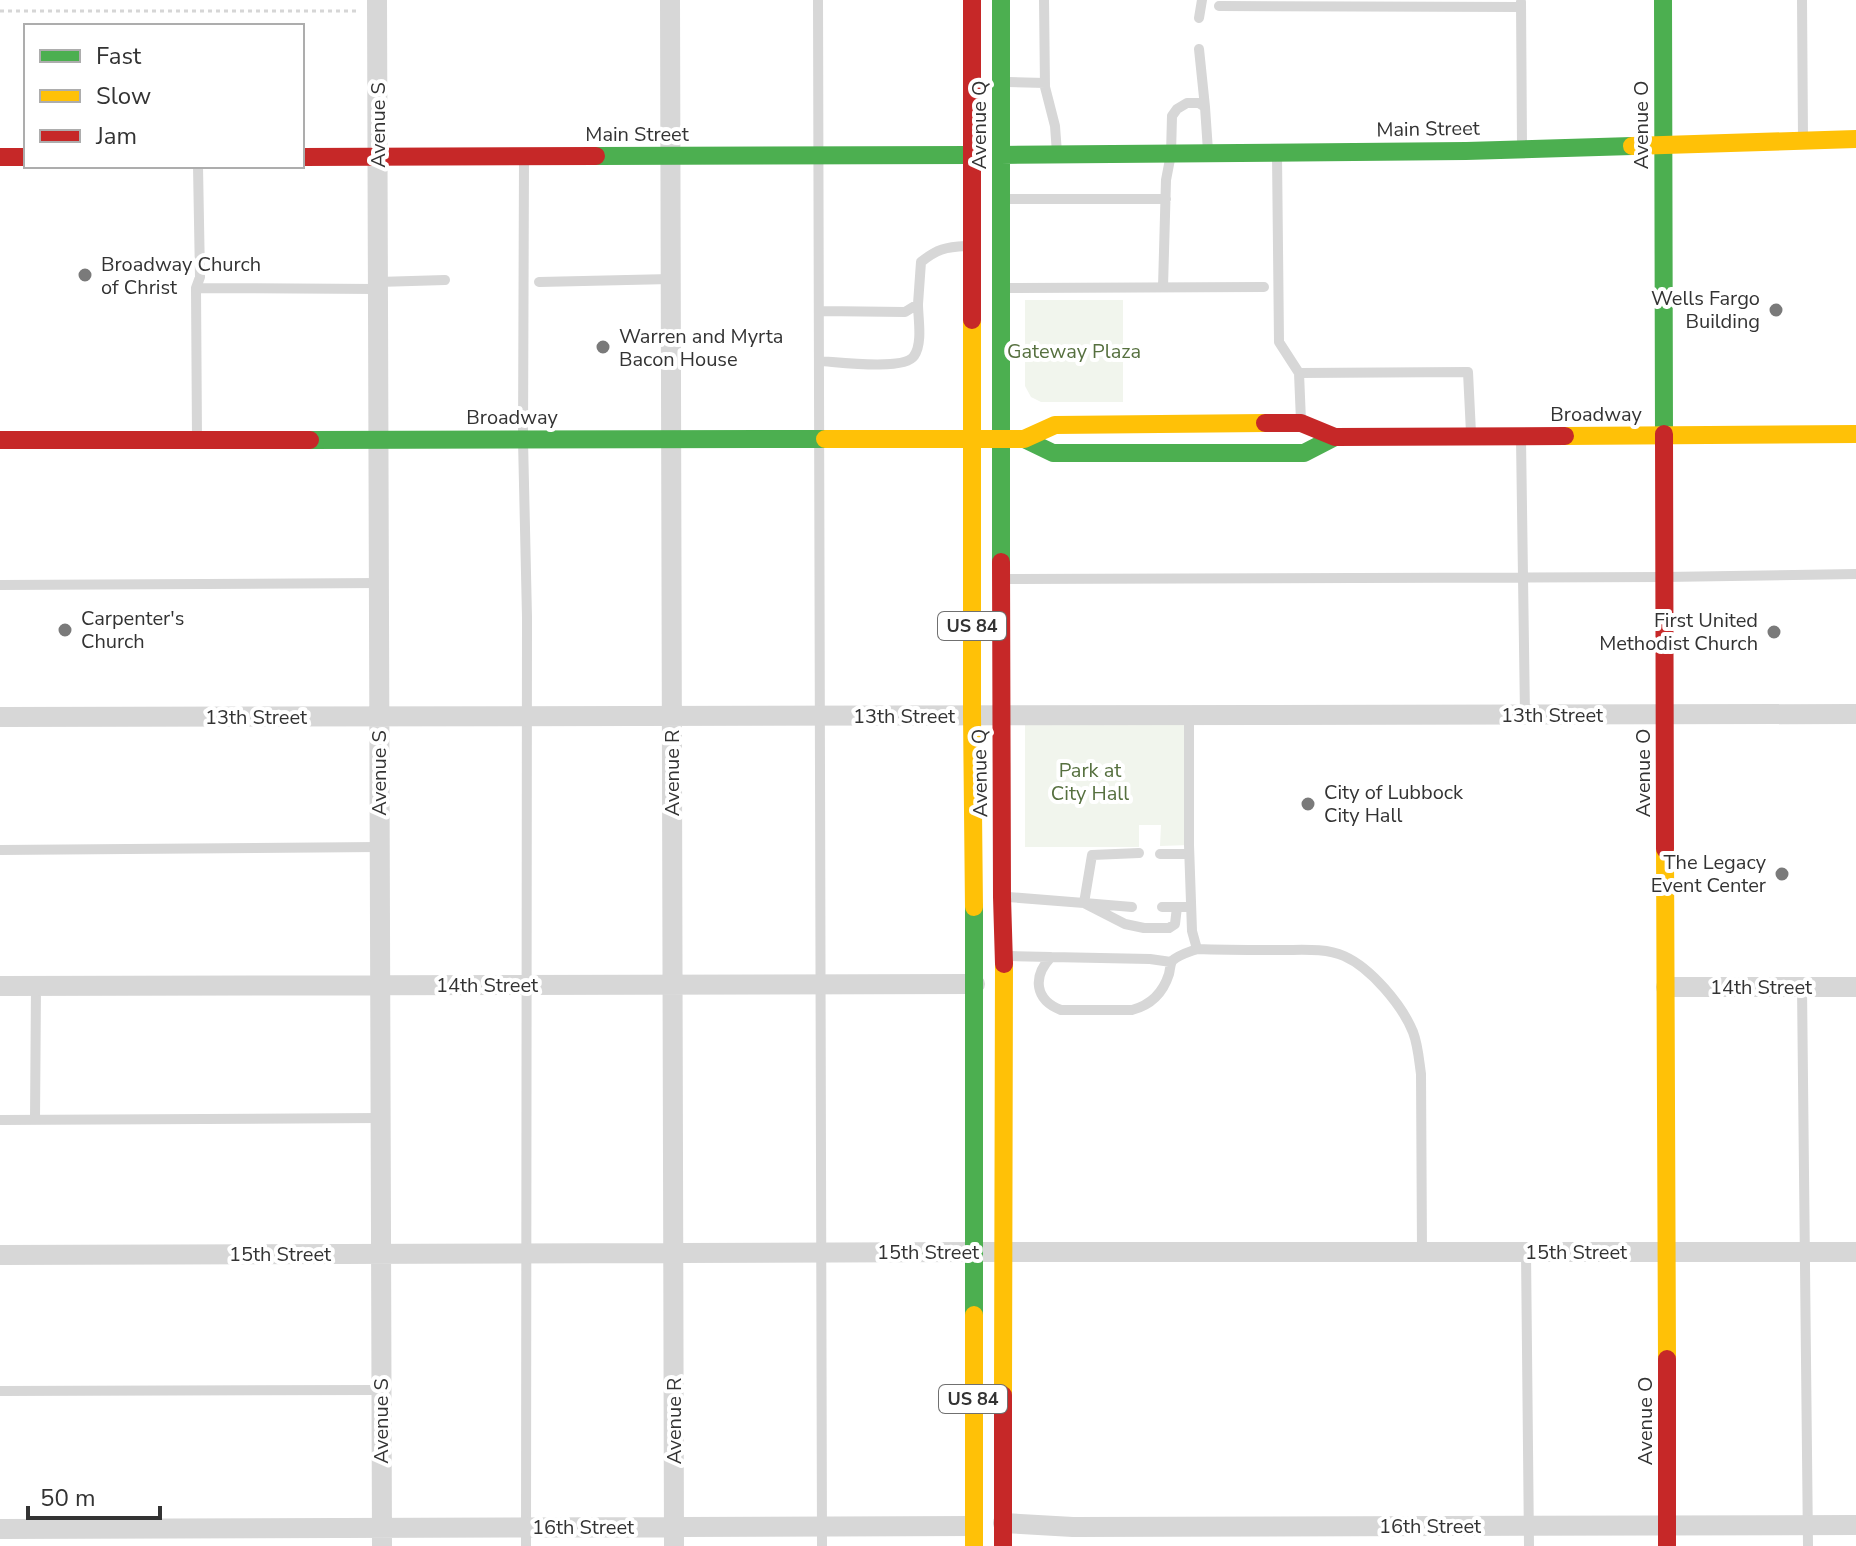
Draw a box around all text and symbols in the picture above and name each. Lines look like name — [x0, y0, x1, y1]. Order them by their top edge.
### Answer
legend — [24, 24, 304, 168]
text: Fast — [96, 40, 142, 72]
text: Slow — [96, 80, 151, 112]
street label: Avenue Q — [966, 81, 993, 169]
street label: Avenue O — [1628, 81, 1655, 169]
street label: Avenue S — [365, 82, 392, 168]
street label: Main Street — [1376, 115, 1481, 143]
text: Jam — [95, 120, 137, 152]
street label: Main Street — [585, 121, 690, 148]
place label: Broadway Church of Christ — [101, 251, 261, 301]
marker: Broadway Church of Christ — [76, 266, 94, 284]
place label: Wells Fargo Building — [1651, 285, 1760, 335]
marker: Wells Fargo Building — [1767, 301, 1785, 319]
place label: Warren and Myrta Bacon House — [619, 323, 783, 373]
marker: Warren and Myrta Bacon House — [594, 338, 612, 356]
park label: Gateway Plaza — [1007, 338, 1141, 365]
street label: Broadway — [1550, 401, 1642, 428]
street label: Broadway — [466, 404, 558, 431]
place label: Carpenter's Church — [81, 605, 184, 655]
place label: First United Methodist Church — [1599, 607, 1758, 657]
road number: US 84 — [938, 612, 1006, 640]
marker: Carpenter's Church — [56, 621, 74, 639]
marker: First United Methodist Church — [1765, 623, 1783, 641]
street label: 13th Street — [1501, 702, 1604, 729]
street label: 13th Street — [853, 703, 956, 730]
street label: 13th Street — [205, 704, 308, 731]
street label: Avenue Q — [966, 728, 994, 818]
street label: Avenue O — [1630, 729, 1657, 817]
street label: Avenue S — [366, 730, 393, 816]
street label: Avenue R — [659, 730, 686, 816]
park label: Park at City Hall — [1051, 757, 1129, 807]
place label: City of Lubbock City Hall — [1324, 779, 1464, 829]
marker: City of Lubbock City Hall — [1299, 795, 1317, 813]
place label: The Legacy Event Center — [1651, 849, 1767, 899]
marker: The Legacy Event Center — [1773, 865, 1791, 883]
street label: 14th Street — [436, 972, 539, 999]
street label: 14th Street — [1710, 974, 1813, 1001]
street label: 15th Street — [877, 1239, 980, 1266]
street label: 15th Street — [1525, 1239, 1628, 1266]
street label: 15th Street — [229, 1241, 332, 1268]
street label: Avenue O — [1632, 1377, 1659, 1465]
street label: Avenue S — [368, 1378, 395, 1464]
street label: Avenue R — [661, 1378, 688, 1464]
road number: US 84 — [939, 1385, 1007, 1413]
scale bar — [28, 1470, 160, 1520]
text: 50 m — [40, 1482, 96, 1514]
street label: 16th Street — [1379, 1513, 1482, 1540]
street label: 16th Street — [532, 1514, 635, 1541]

